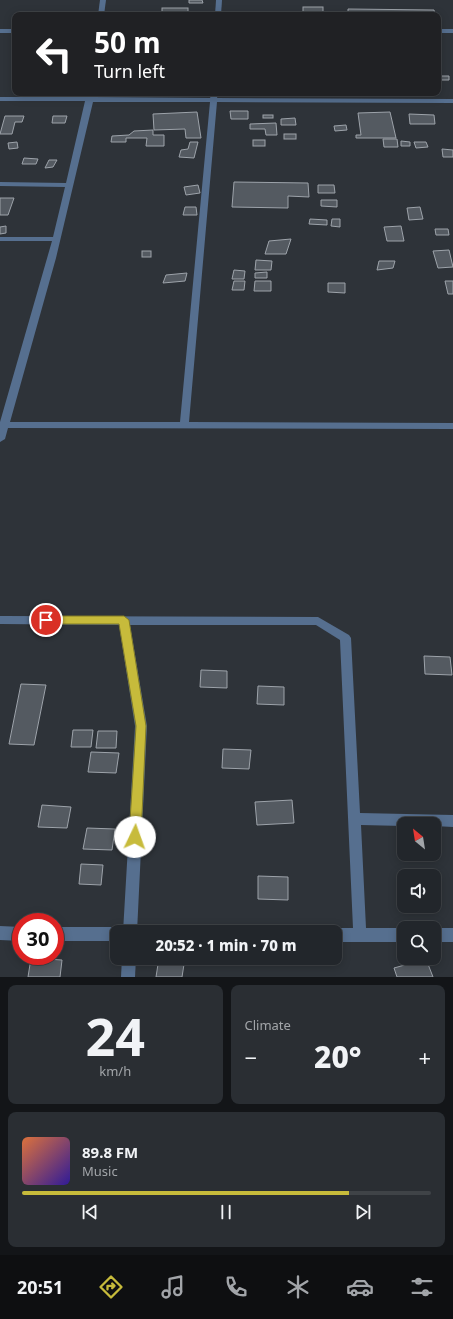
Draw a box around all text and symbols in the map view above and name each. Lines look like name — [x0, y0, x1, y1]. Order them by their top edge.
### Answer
text: 50 m — [94, 23, 161, 61]
icon: left — [28, 28, 80, 80]
text: Turn left — [94, 59, 165, 83]
pin — [29, 603, 63, 637]
icon: arrive — [35, 609, 57, 631]
position arrow — [114, 816, 156, 858]
north arrow — [397, 817, 441, 861]
map controls — [397, 817, 441, 965]
button: sound — [397, 869, 441, 913]
speed limit sign: 30 — [12, 913, 64, 965]
button: search — [397, 921, 441, 965]
text: 20:52 · 1 min · 70 m — [155, 935, 297, 955]
text: 24 — [86, 1000, 145, 1071]
text: Climate — [245, 1016, 291, 1034]
text: 20° — [314, 1036, 361, 1077]
text: − — [245, 1042, 257, 1072]
text: + — [418, 1042, 431, 1072]
text: km/h — [99, 1062, 131, 1080]
text: 89.8 FM — [82, 1142, 138, 1162]
text: Music — [82, 1162, 118, 1180]
icon: previous — [79, 1201, 101, 1223]
icon: pause — [215, 1201, 237, 1223]
icon: next — [352, 1201, 374, 1223]
icon: directions — [97, 1273, 125, 1301]
icon: music — [159, 1273, 187, 1301]
icon: phone — [222, 1273, 250, 1301]
icon: climate — [284, 1273, 312, 1301]
icon: car — [346, 1273, 374, 1301]
icon: filters — [408, 1273, 436, 1301]
text: 20:51 — [17, 1275, 63, 1299]

